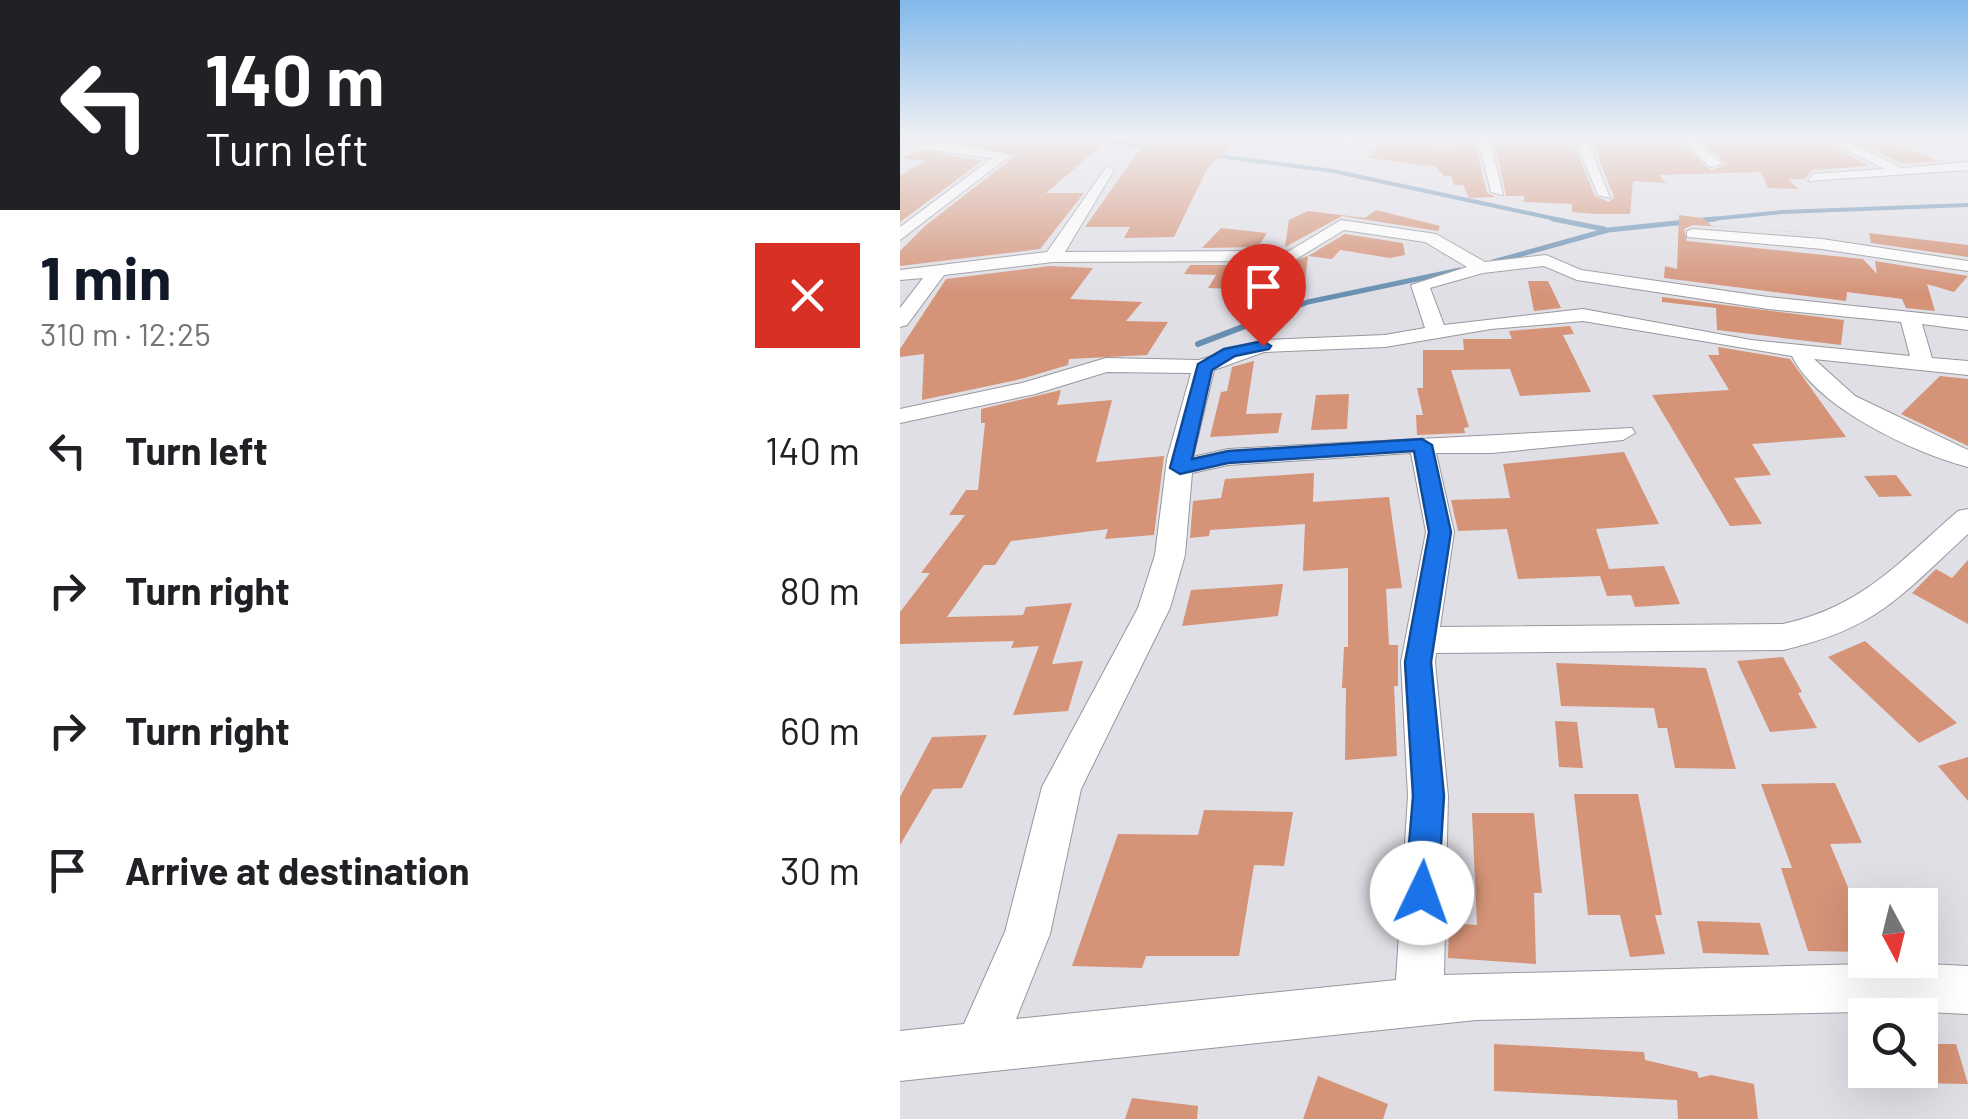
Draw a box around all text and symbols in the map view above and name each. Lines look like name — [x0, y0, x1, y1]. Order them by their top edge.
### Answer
text: 140 m — [205, 36, 384, 120]
icon: left — [40, 40, 170, 170]
text: Turn left — [205, 121, 369, 175]
text: 1 min — [40, 240, 171, 312]
button: close — [755, 243, 860, 348]
pin — [1221, 244, 1306, 347]
icon: arrive — [1236, 259, 1291, 314]
text: 310 m · 12:25 — [40, 314, 211, 352]
icon: left — [40, 423, 95, 478]
text: Turn left — [125, 427, 268, 473]
text: 140 m — [765, 427, 860, 473]
icon: right — [40, 563, 95, 618]
text: Turn right — [125, 567, 290, 613]
text: 80 m — [780, 567, 860, 613]
icon: right — [40, 703, 95, 758]
text: Turn right — [125, 707, 290, 753]
text: 60 m — [780, 707, 860, 753]
position arrow — [1370, 841, 1474, 945]
icon: arrive — [40, 843, 95, 898]
text: Arrive at destination — [125, 847, 470, 893]
text: 30 m — [780, 847, 860, 893]
north arrow — [1848, 888, 1938, 978]
map controls — [1848, 888, 1938, 1088]
button: search — [1848, 998, 1938, 1088]

